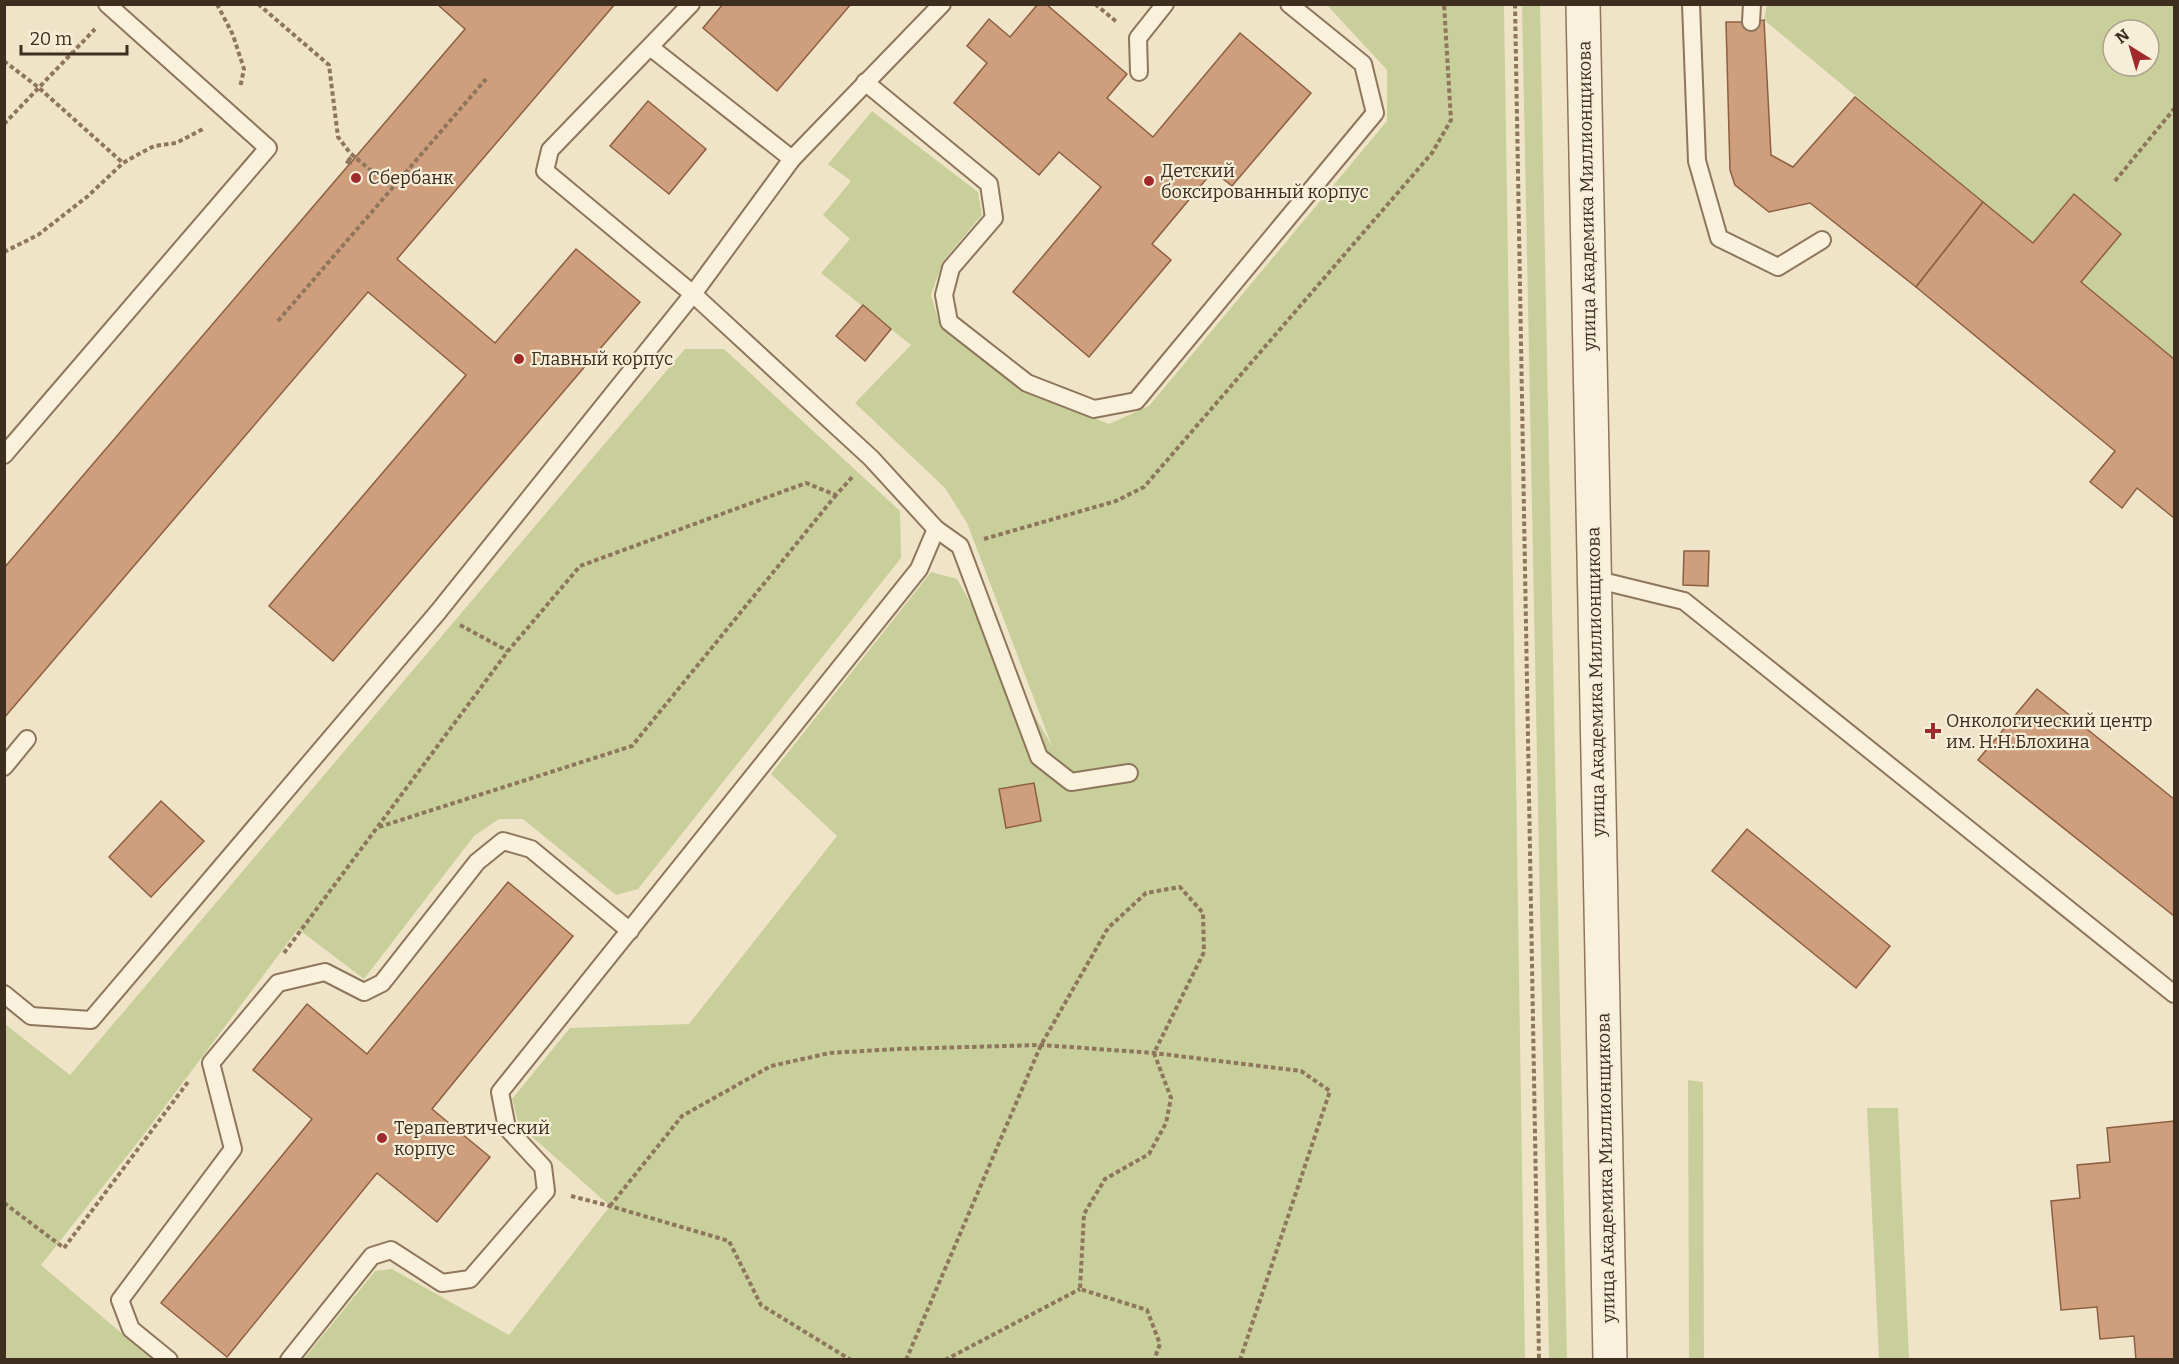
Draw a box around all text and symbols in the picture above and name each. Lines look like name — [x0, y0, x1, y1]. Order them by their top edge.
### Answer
scale bar — [21, 18, 128, 56]
north arrow — [2101, 18, 2161, 78]
text: N — [2112, 25, 2133, 48]
text: 20 m — [30, 28, 72, 50]
street label: улица Академика Миллионщикова — [1573, 41, 1601, 352]
place label: Детский боксированный корпус — [1161, 160, 1369, 203]
place label: Сбербанк — [368, 167, 454, 189]
marker: Сбербанк — [349, 171, 363, 185]
marker: Детский боксированный корпус — [1142, 174, 1156, 188]
place label: Главный корпус — [531, 348, 673, 370]
marker: Главный корпус — [512, 352, 526, 366]
street label: улица Академика Миллионщикова — [1582, 527, 1610, 838]
place label: Онкологический центр им. Н.Н.Блохина — [1946, 710, 2153, 753]
marker: Онкологический центр им. Н.Н.Блохина — [1924, 722, 1942, 740]
street label: улица Академика Миллионщикова — [1592, 1013, 1620, 1324]
place label: Терапевтический корпус — [394, 1117, 550, 1160]
marker: Терапевтический корпус — [375, 1131, 389, 1145]

